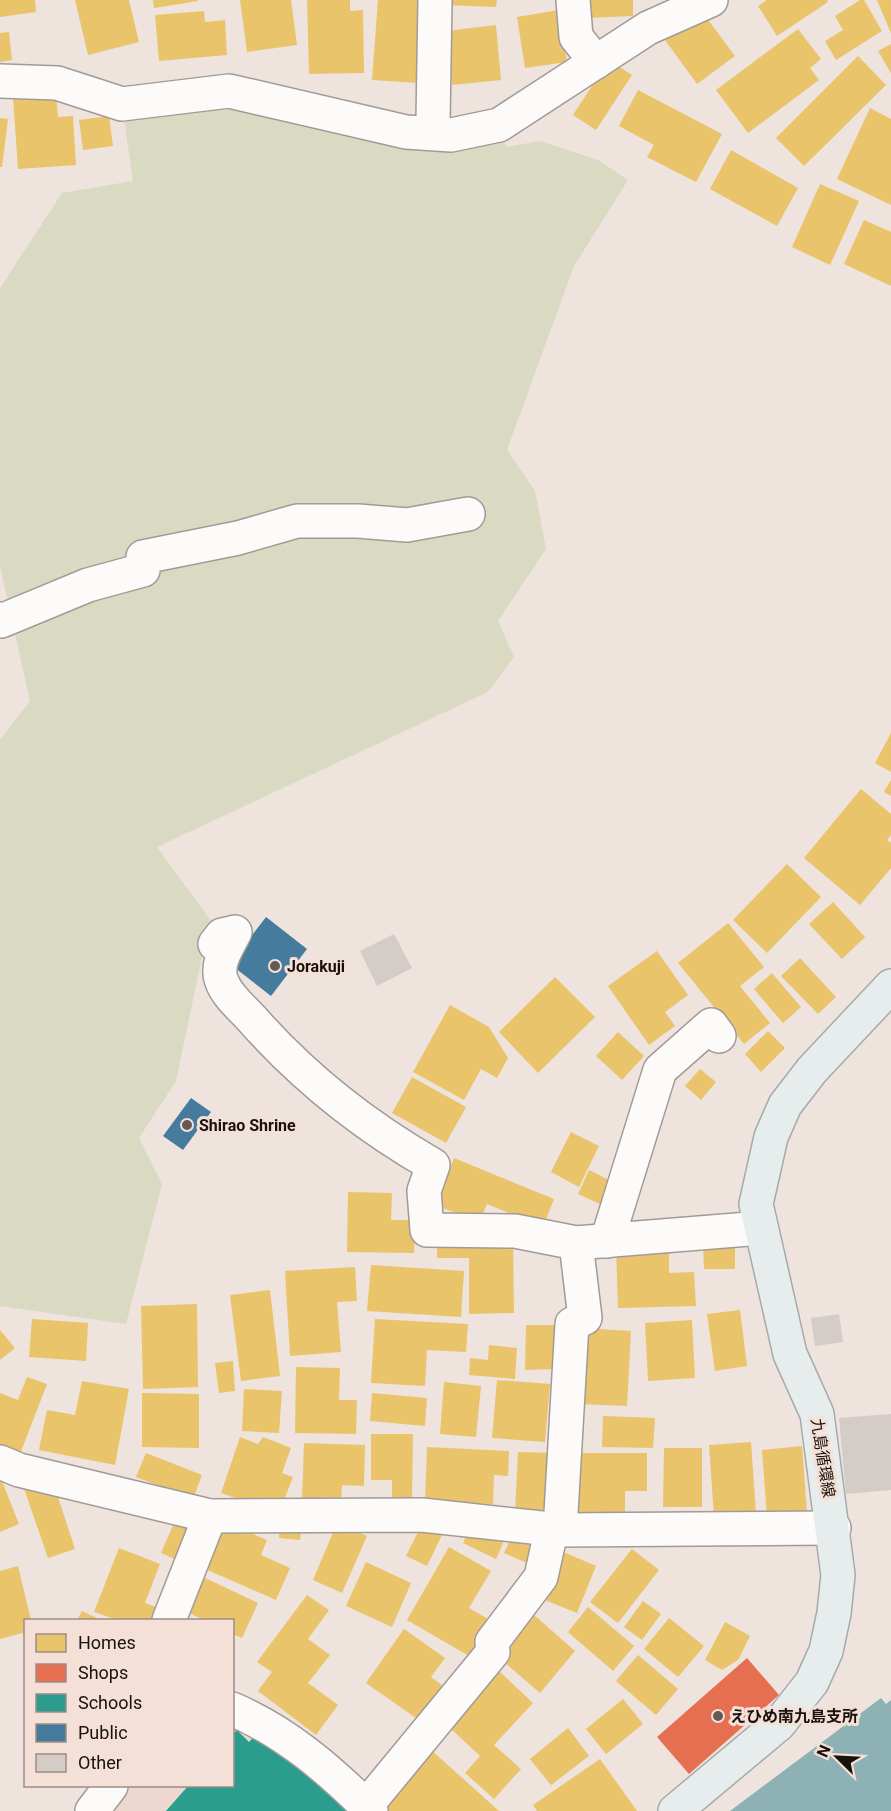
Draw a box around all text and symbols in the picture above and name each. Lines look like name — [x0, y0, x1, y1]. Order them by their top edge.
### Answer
place label: Jorakuji — [287, 957, 345, 976]
marker: Jorakuji — [268, 959, 282, 973]
place label: Shirao Shrine — [199, 1116, 296, 1135]
marker: Shirao Shrine — [180, 1118, 194, 1132]
street label: 九島循環線 — [807, 1417, 839, 1499]
legend — [24, 1619, 234, 1787]
text: Homes — [78, 1632, 136, 1653]
text: Shops — [78, 1662, 128, 1683]
text: Schools — [78, 1692, 142, 1713]
place label: えひめ南九島支所 — [730, 1707, 858, 1726]
marker: えひめ南九島支所 — [711, 1709, 725, 1723]
text: Public — [78, 1722, 128, 1743]
north arrow — [807, 1727, 867, 1787]
text: N — [813, 1742, 835, 1760]
text: Other — [78, 1752, 122, 1773]

